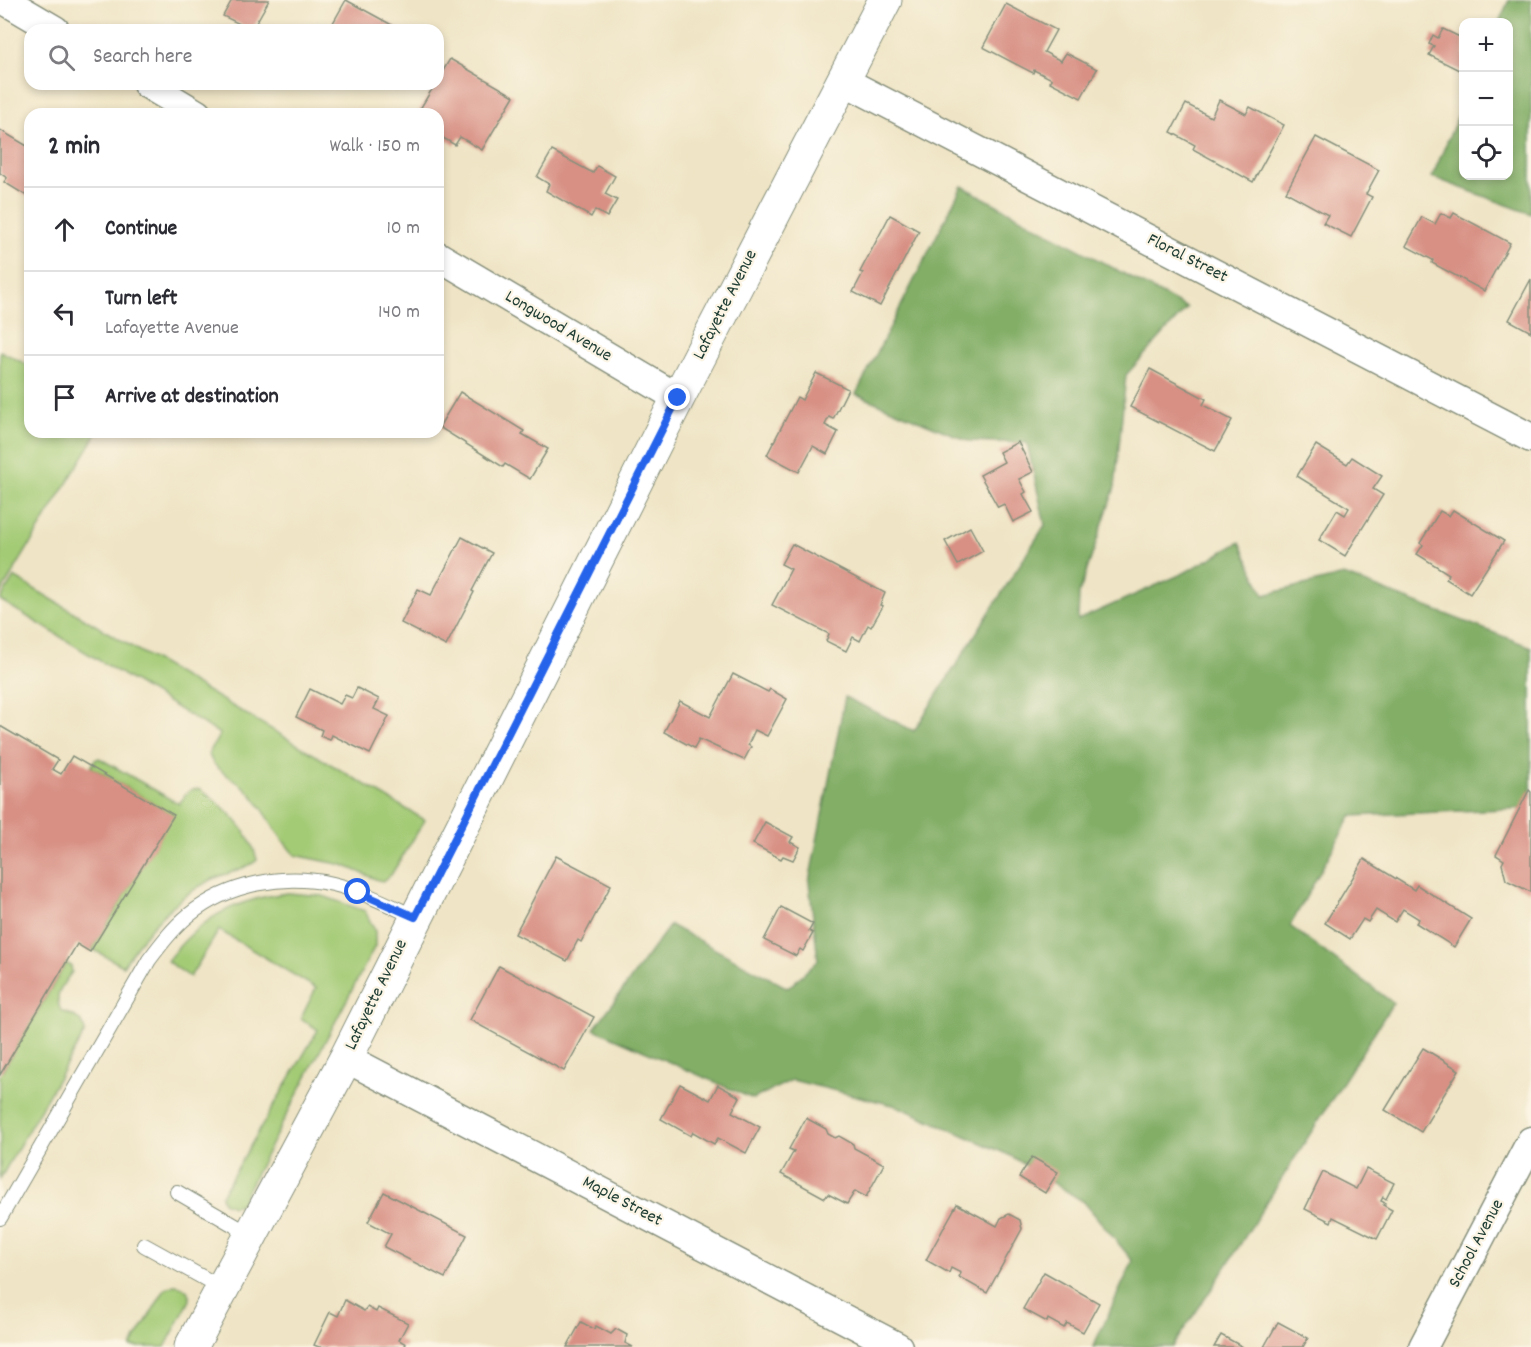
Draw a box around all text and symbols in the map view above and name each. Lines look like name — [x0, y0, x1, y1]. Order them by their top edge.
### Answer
map controls — [1459, 18, 1513, 180]
button: + — [1459, 18, 1513, 72]
search box — [24, 24, 444, 90]
icon: search — [45, 41, 78, 74]
text: Search here — [93, 42, 192, 73]
button: − — [1459, 72, 1513, 126]
button: locate — [1459, 126, 1513, 180]
text: 2 min — [48, 129, 100, 166]
text: Walk · 150 m — [330, 133, 420, 161]
icon: ahead — [48, 213, 81, 246]
text: Continue — [105, 214, 177, 245]
text: 10 m — [386, 215, 420, 243]
street label: Floral Street — [1142, 228, 1232, 290]
street label: Lafayette Avenue — [688, 246, 764, 364]
text: Turn left — [105, 284, 177, 315]
street label: Longwood Avenue — [500, 285, 616, 369]
icon: left — [48, 297, 81, 330]
text: 140 m — [378, 299, 420, 327]
text: Lafayette Avenue — [105, 315, 239, 343]
icon: arrive — [48, 381, 81, 414]
text: Arrive at destination — [105, 382, 279, 413]
route end — [664, 384, 690, 410]
route start — [344, 878, 370, 904]
street label: Lafayette Avenue — [339, 935, 415, 1055]
street label: Maple Street — [578, 1170, 667, 1234]
street label: School Avenue — [1443, 1195, 1511, 1293]

